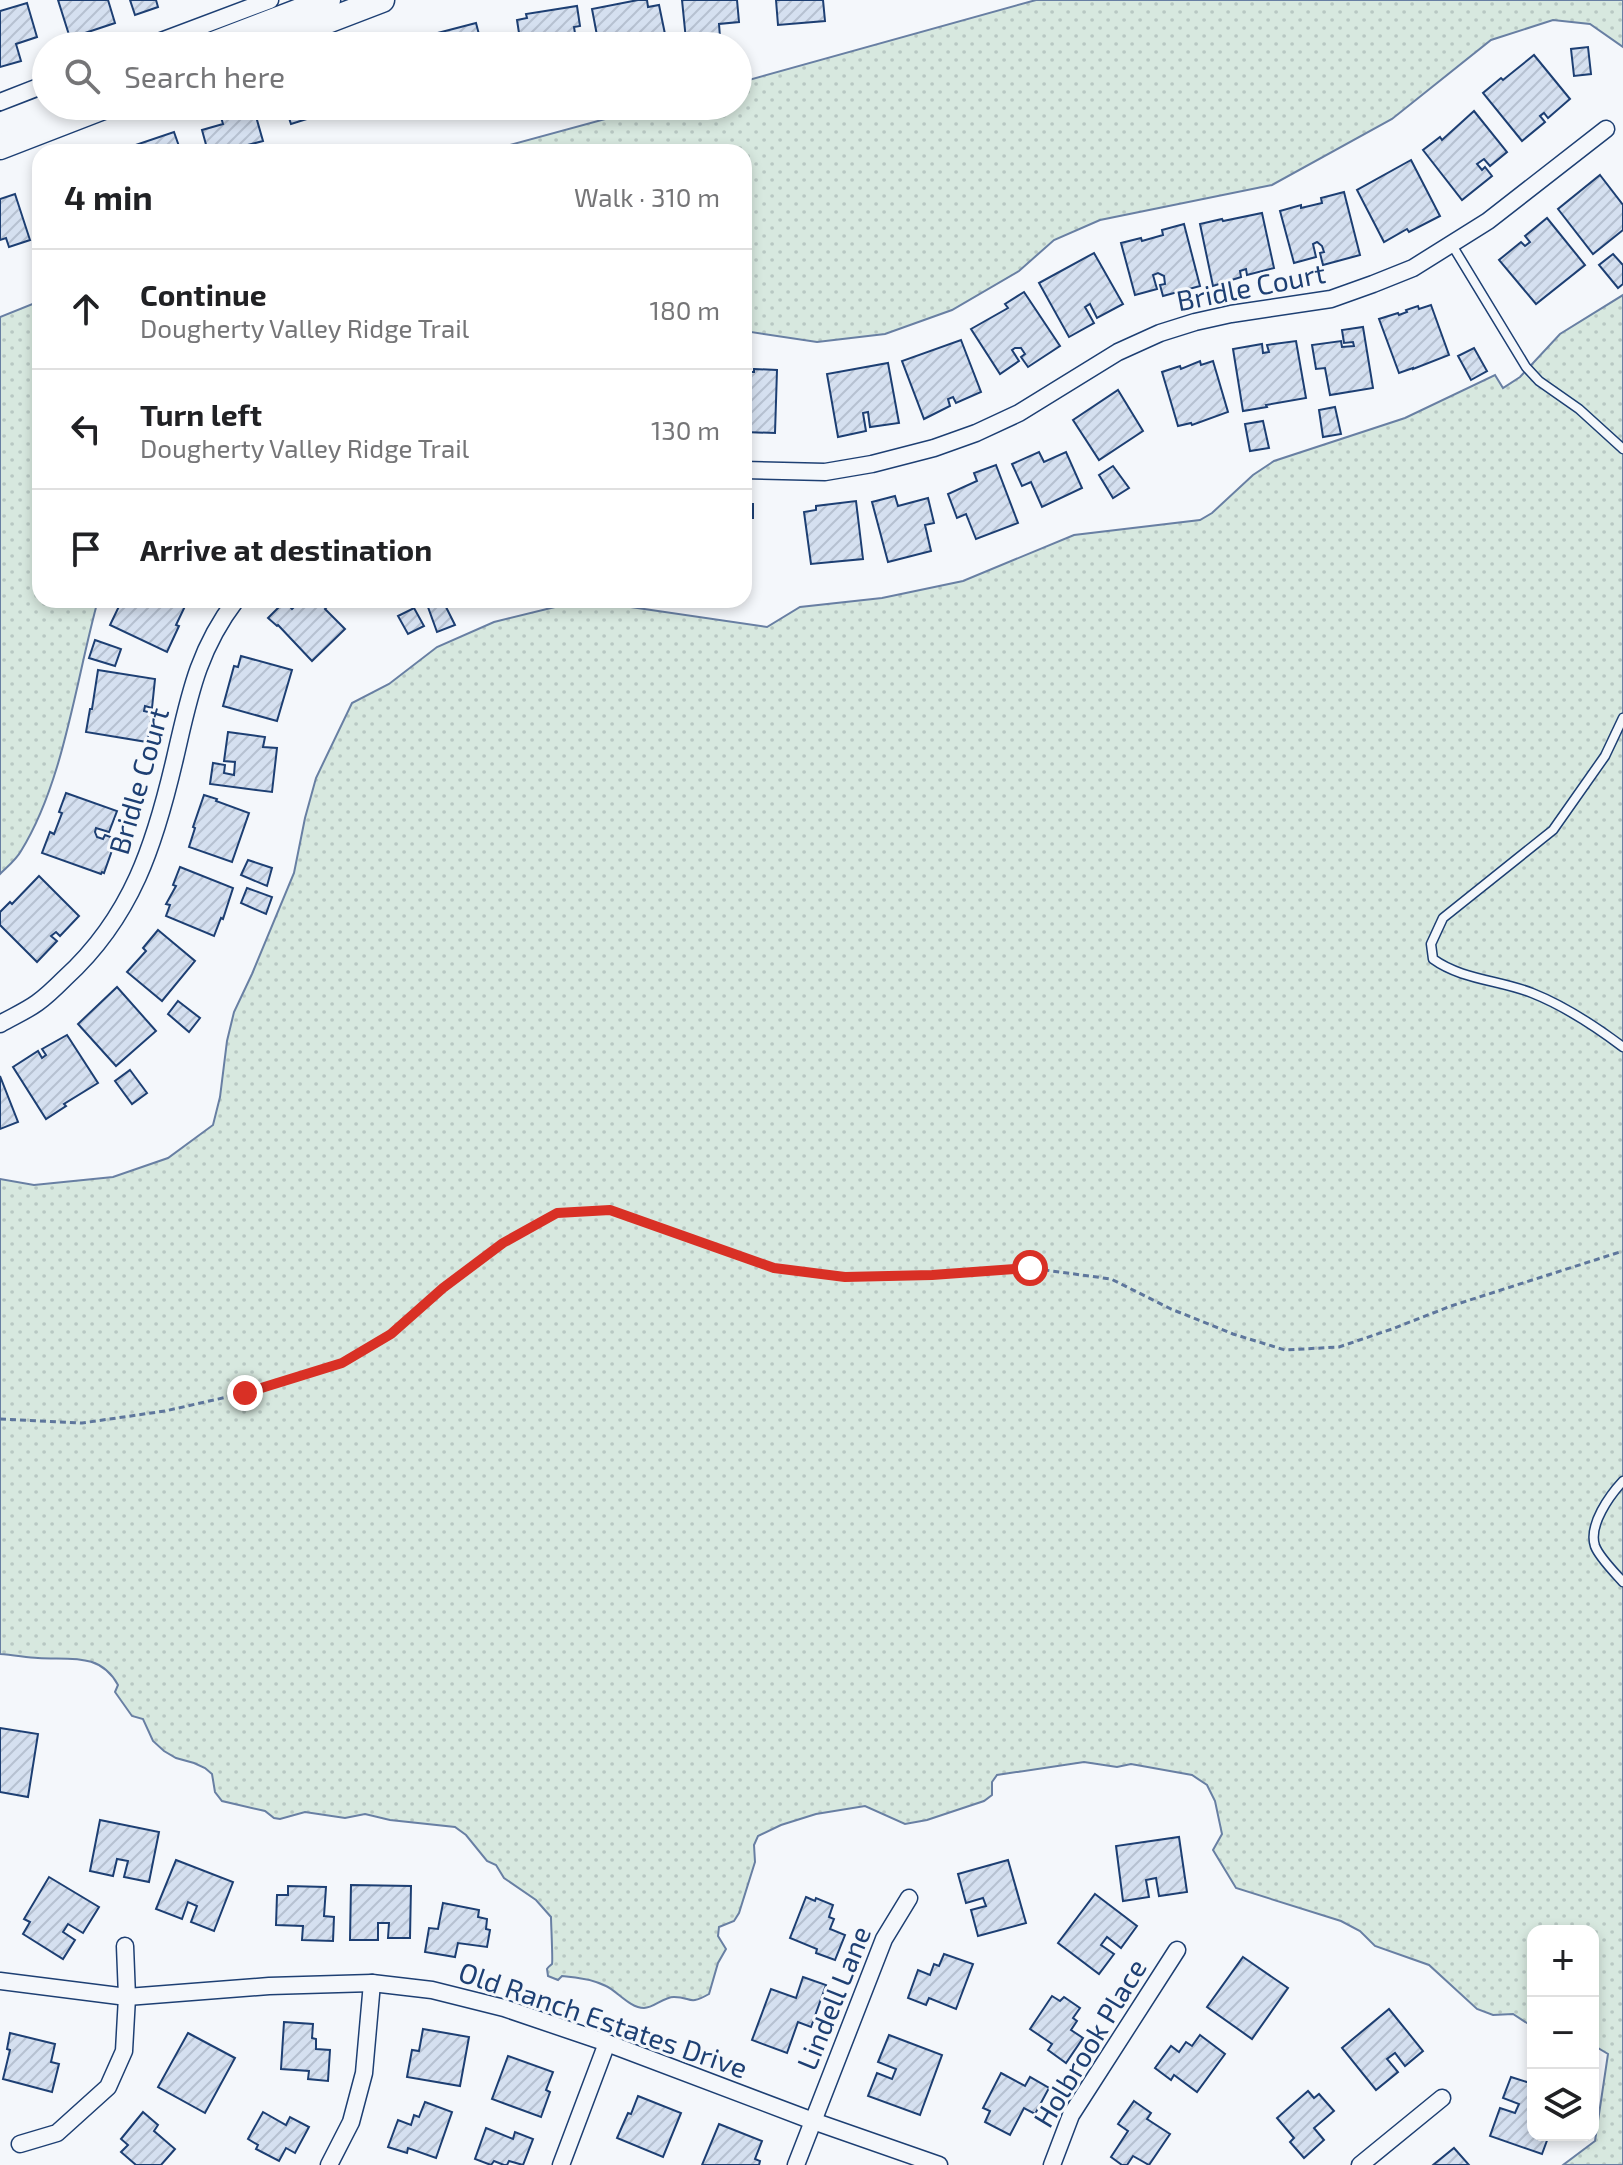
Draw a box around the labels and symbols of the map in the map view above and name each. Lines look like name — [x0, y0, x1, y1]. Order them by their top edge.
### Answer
street label: Bridle Court — [1173, 255, 1328, 317]
street label: Bridle Court — [101, 704, 175, 858]
route start — [1012, 1250, 1048, 1286]
route end — [227, 1375, 263, 1411]
street label: Lindell Lane — [789, 1921, 877, 2074]
street label: Holbrook Place — [1026, 1952, 1153, 2133]
street label: Old Ranch Estates Drive — [455, 1954, 752, 2084]

